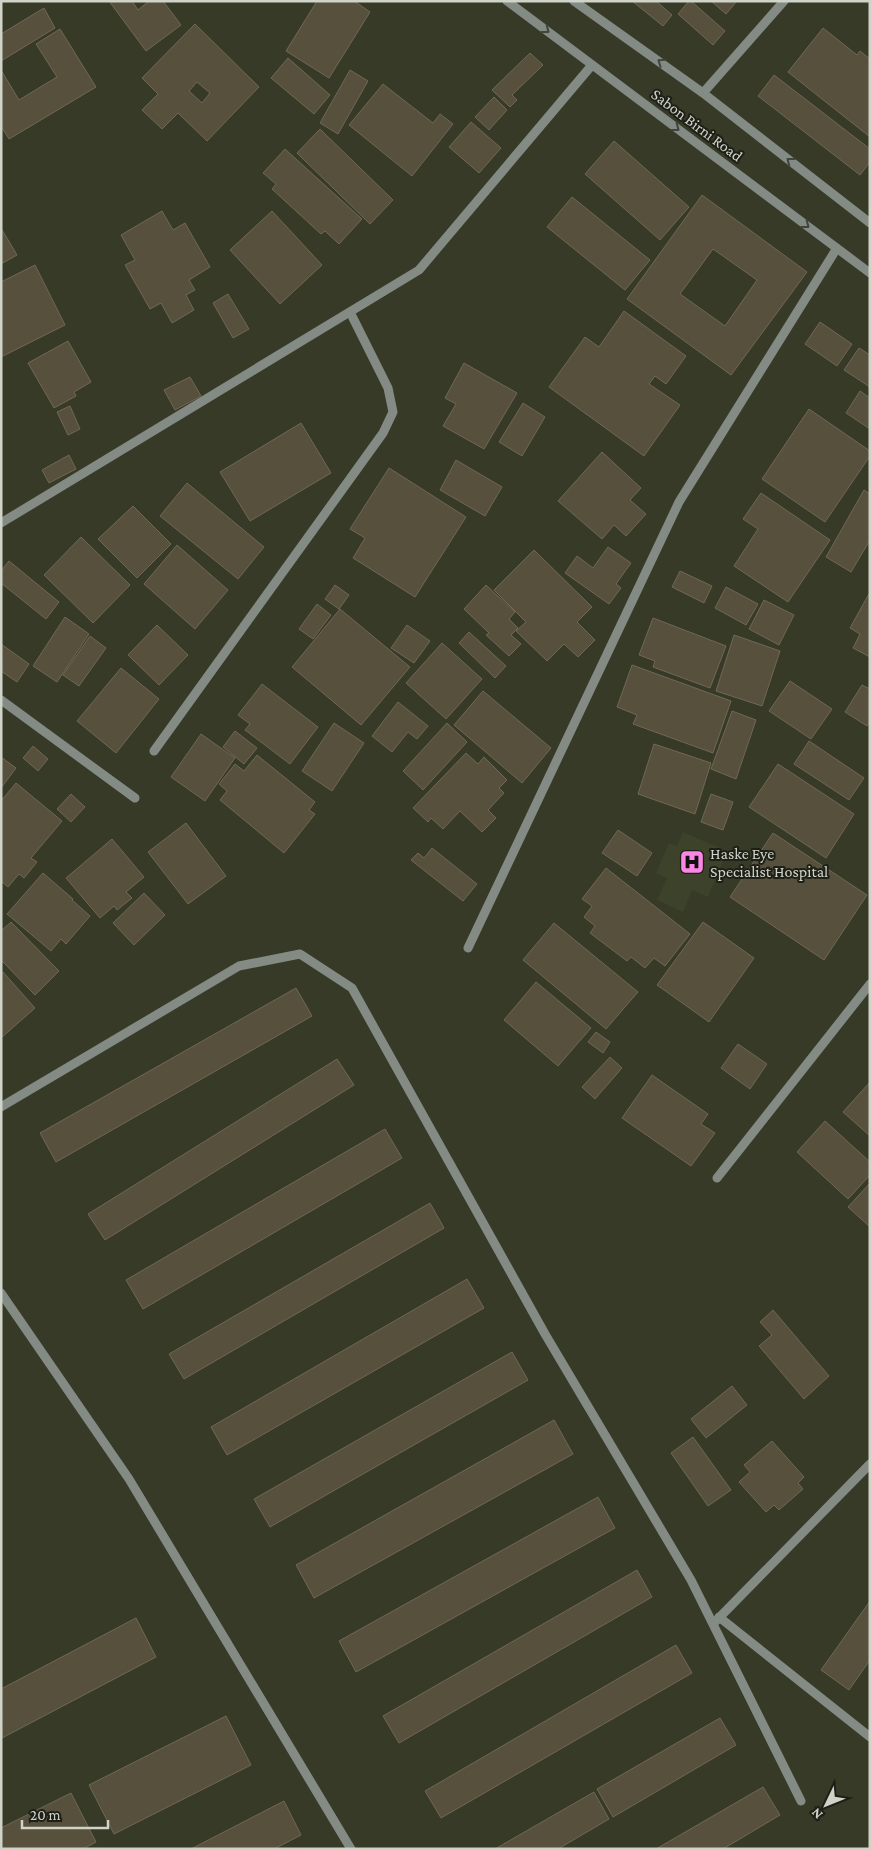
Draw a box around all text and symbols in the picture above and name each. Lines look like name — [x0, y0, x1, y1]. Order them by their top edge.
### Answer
one-way arrow — [540, 25, 549, 33]
one-way arrow — [657, 59, 666, 68]
street label: Sabon Birni Road — [648, 85, 746, 165]
one-way arrow — [670, 122, 679, 130]
one-way arrow — [787, 158, 796, 166]
one-way arrow — [800, 219, 810, 228]
place label: Haske Eye Specialist Hospital — [710, 845, 828, 881]
hospital icon: Haske Eye Specialist Hospital — [679, 849, 705, 875]
north arrow — [801, 1780, 851, 1830]
scale bar — [22, 1798, 109, 1830]
text: N — [807, 1805, 826, 1823]
text: 20 m — [30, 1807, 61, 1823]

